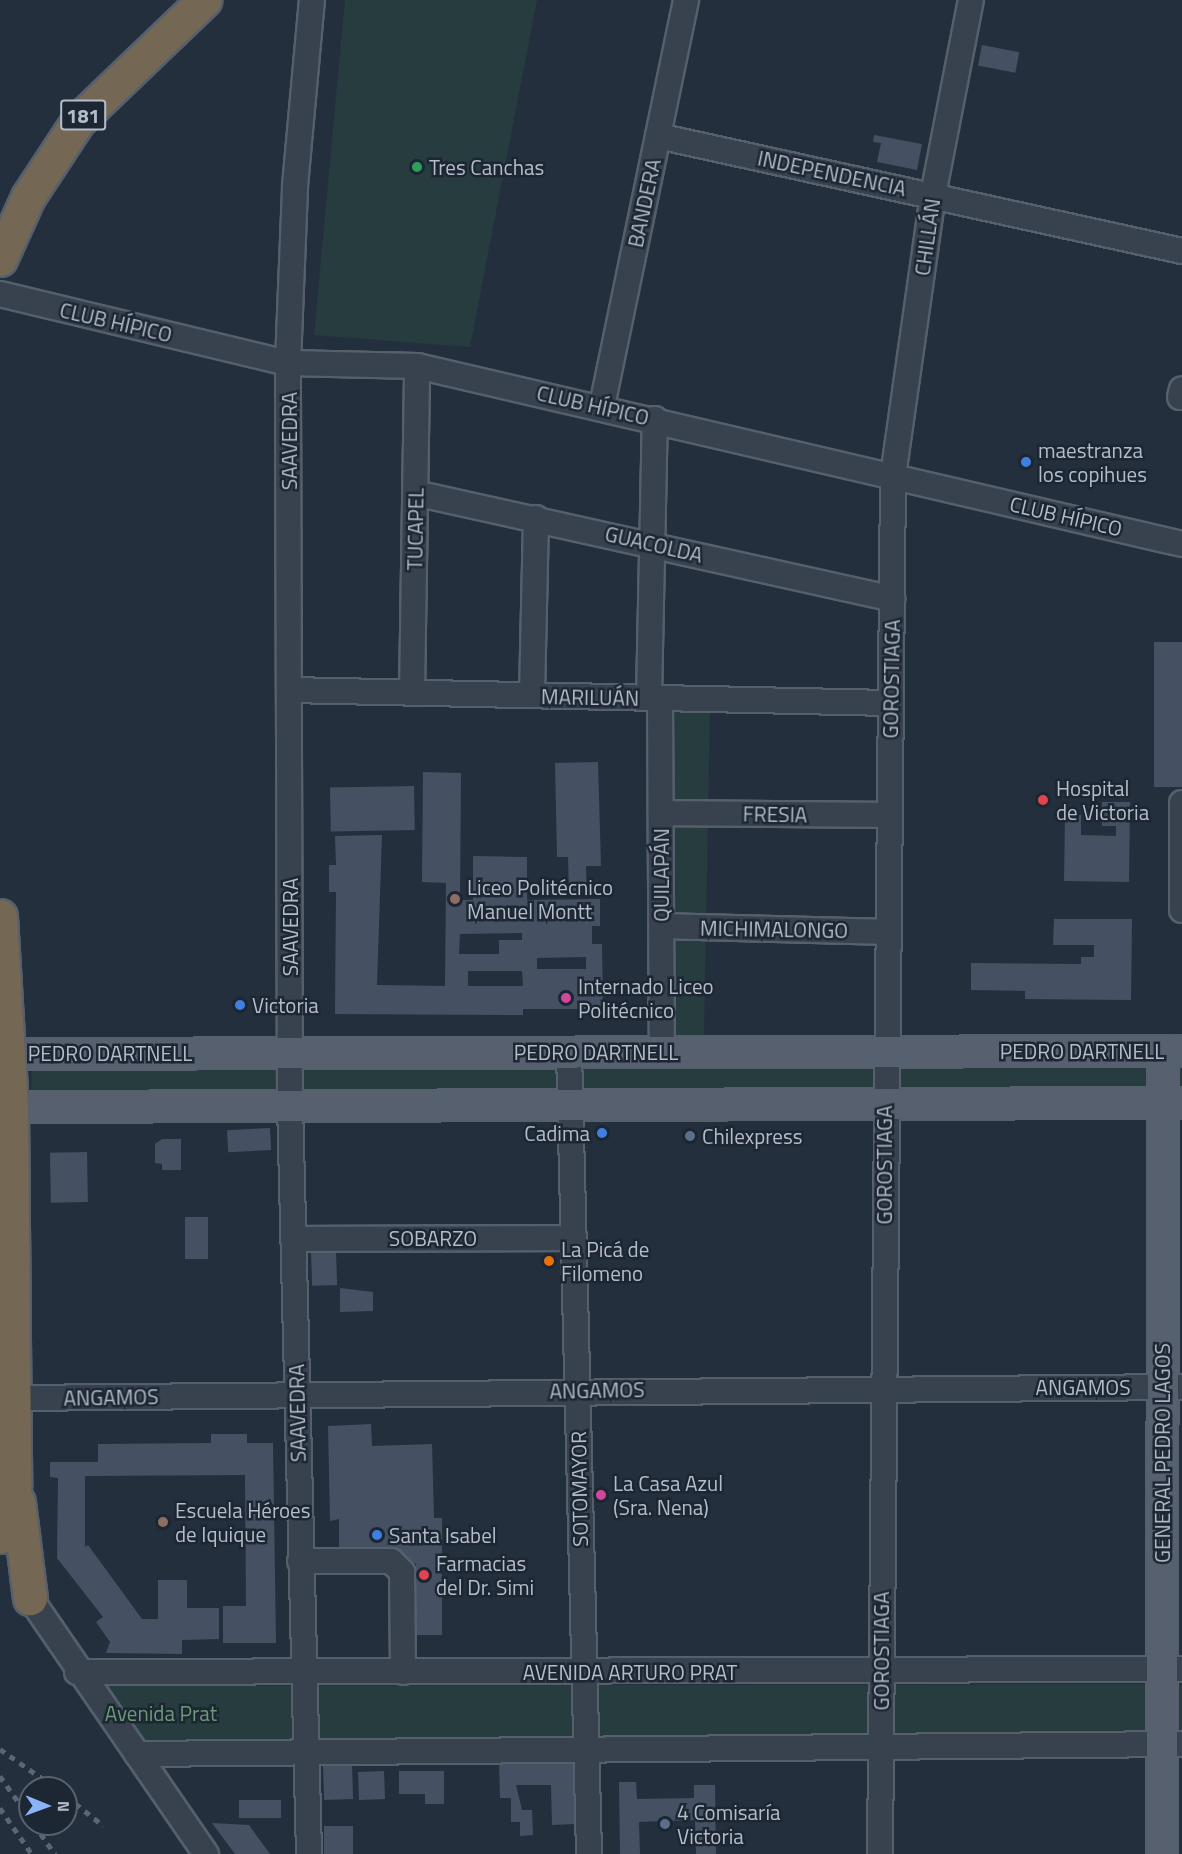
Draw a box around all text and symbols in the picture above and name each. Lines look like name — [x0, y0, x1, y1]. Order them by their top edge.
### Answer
road number: 181 — [59, 98, 107, 132]
street label: INDEPENDENCIA — [755, 145, 909, 201]
place label: Tres Canchas — [429, 154, 544, 180]
street label: BANDERA — [622, 156, 666, 250]
marker: Tres Canchas — [410, 160, 424, 174]
street label: CHILLÁN — [909, 197, 945, 277]
street label: CLUB HÍPICO — [57, 297, 175, 347]
street label: CLUB HÍPICO — [534, 380, 652, 430]
street label: SAAVEDRA — [276, 392, 302, 490]
place label: maestranza los copihues — [1038, 437, 1147, 487]
marker: maestranza los copihues — [1019, 455, 1033, 469]
street label: TUCAPEL — [402, 487, 428, 571]
street label: CLUB HÍPICO — [1007, 491, 1125, 541]
street label: GUACOLDA — [603, 521, 705, 567]
street label: GOROSTIAGA — [877, 619, 905, 739]
street label: MARILUÁN — [541, 684, 639, 710]
place label: Hospital de Victoria — [1056, 775, 1149, 825]
marker: Hospital de Victoria — [1034, 791, 1052, 809]
street label: FRESIA — [742, 801, 808, 827]
street label: QUILAPÁN — [648, 828, 674, 922]
place label: Liceo Politécnico Manuel Montt — [467, 874, 613, 924]
street label: SAAVEDRA — [277, 878, 303, 976]
marker: Liceo Politécnico Manuel Montt — [448, 892, 462, 906]
street label: MICHIMALONGO — [700, 915, 848, 943]
place label: Internado Liceo Politécnico — [578, 973, 714, 1023]
marker: Internado Liceo Politécnico — [559, 991, 573, 1005]
place label: Victoria — [252, 992, 319, 1018]
marker: Victoria — [233, 998, 247, 1012]
street label: PEDRO DARTNELL — [1000, 1038, 1164, 1064]
street label: PEDRO DARTNELL — [514, 1039, 678, 1065]
street label: PEDRO DARTNELL — [28, 1040, 192, 1066]
street label: GOROSTIAGA — [871, 1106, 897, 1224]
place label: Cadima — [524, 1120, 590, 1146]
place label: Chilexpress — [702, 1123, 802, 1149]
marker: Cadima — [595, 1126, 609, 1140]
marker: Chilexpress — [683, 1129, 697, 1143]
street label: SOBARZO — [389, 1225, 477, 1251]
place label: La Picá de Filomeno — [561, 1236, 649, 1286]
marker: La Picá de Filomeno — [542, 1254, 556, 1268]
street label: GENERAL PEDRO LAGOS — [1149, 1343, 1175, 1563]
street label: SAAVEDRA — [284, 1364, 310, 1462]
street label: ANGAMOS — [1035, 1374, 1131, 1400]
street label: ANGAMOS — [549, 1377, 645, 1403]
street label: ANGAMOS — [63, 1384, 159, 1410]
street label: SOTOMAYOR — [565, 1431, 593, 1547]
place label: La Casa Azul (Sra. Nena) — [613, 1470, 723, 1520]
marker: La Casa Azul (Sra. Nena) — [594, 1488, 608, 1502]
place label: Escuela Héroes de Iquique — [175, 1497, 310, 1547]
marker: Escuela Héroes de Iquique — [156, 1515, 170, 1529]
place label: Santa Isabel — [389, 1522, 497, 1548]
marker: Santa Isabel — [370, 1528, 384, 1542]
place label: Farmacias del Dr. Simi — [436, 1550, 534, 1600]
marker: Farmacias del Dr. Simi — [417, 1568, 431, 1582]
street label: GOROSTIAGA — [868, 1592, 894, 1710]
street label: AVENIDA ARTURO PRAT — [523, 1659, 737, 1685]
park label: Avenida Prat — [105, 1700, 217, 1726]
north arrow — [18, 1776, 78, 1836]
place label: 4 Comisaría Victoria — [677, 1799, 781, 1849]
text: N — [52, 1801, 76, 1812]
marker: 4 Comisaría Victoria — [658, 1817, 672, 1831]

